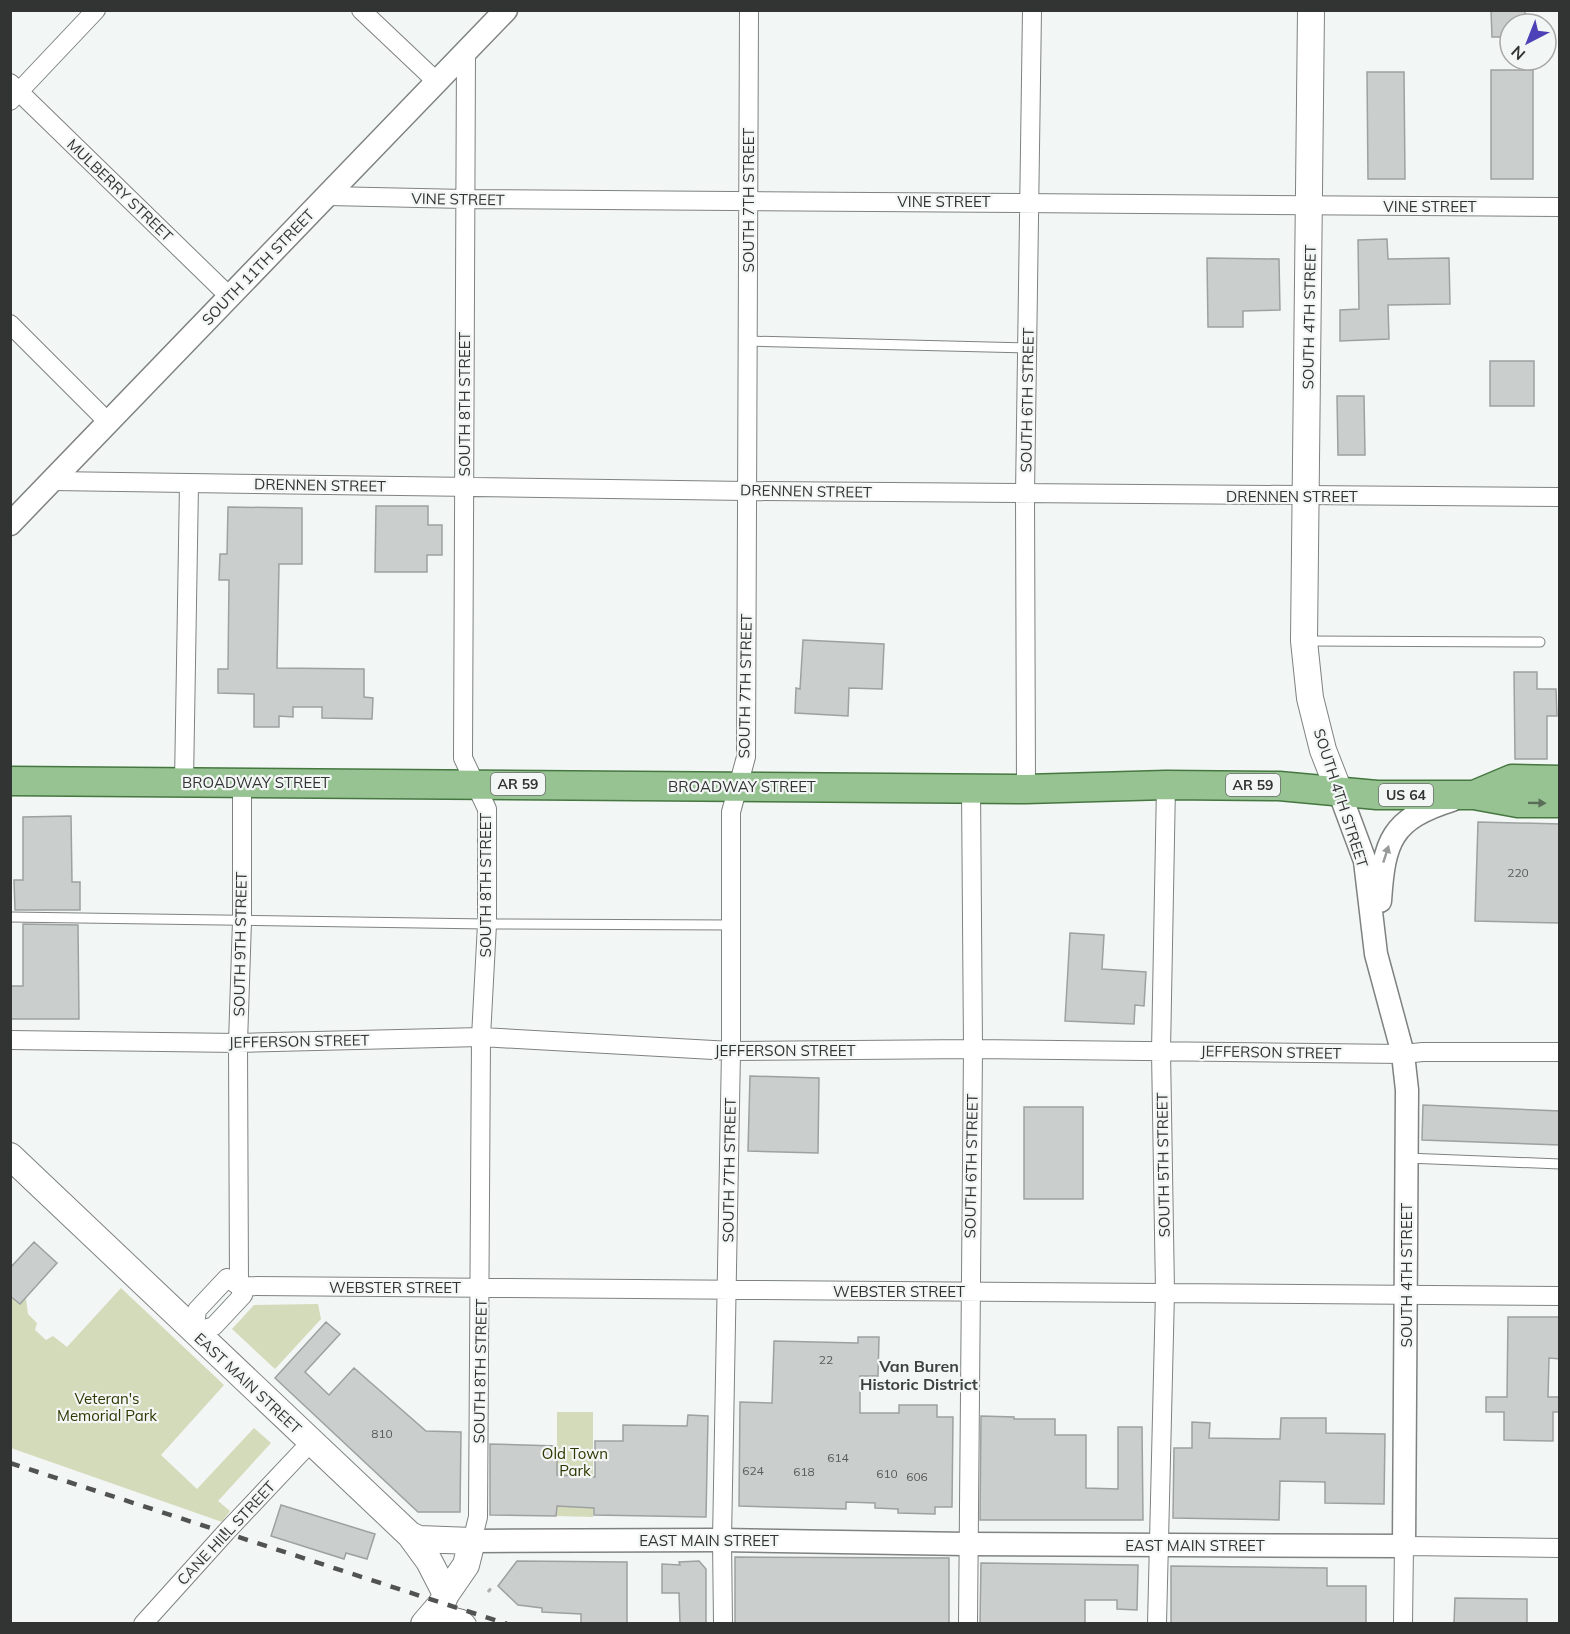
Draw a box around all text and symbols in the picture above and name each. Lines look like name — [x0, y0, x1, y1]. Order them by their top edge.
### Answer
north arrow — [1498, 12, 1558, 72]
text: N — [1507, 42, 1529, 65]
street label: SOUTH 7TH STREET — [739, 128, 758, 272]
street label: MULBERRY STREET — [63, 135, 177, 245]
street label: VINE STREET — [411, 189, 505, 209]
street label: VINE STREET — [897, 192, 991, 211]
street label: VINE STREET — [1383, 197, 1477, 216]
street label: SOUTH 11TH STREET — [198, 205, 318, 329]
street label: SOUTH 4TH STREET — [1298, 244, 1320, 390]
street label: SOUTH 6TH STREET — [1016, 327, 1038, 473]
street label: SOUTH 8TH STREET — [455, 332, 474, 476]
street label: DRENNEN STREET — [254, 474, 386, 496]
street label: DRENNEN STREET — [740, 480, 872, 502]
street label: DRENNEN STREET — [1226, 487, 1358, 506]
street label: SOUTH 7TH STREET — [734, 613, 756, 759]
street label: SOUTH 4TH STREET — [1310, 726, 1372, 870]
street label: BROADWAY STREET — [182, 773, 330, 792]
road number: AR 59 — [491, 773, 545, 795]
road number: AR 59 — [1226, 774, 1280, 796]
street label: BROADWAY STREET — [668, 777, 816, 796]
road number: US 64 — [1379, 784, 1433, 806]
one-way arrow — [1528, 798, 1547, 808]
street label: SOUTH 8TH STREET — [476, 813, 495, 957]
one-way arrow — [1382, 845, 1391, 863]
house number: 220 — [1507, 865, 1529, 880]
street label: SOUTH 9TH STREET — [229, 871, 251, 1017]
street label: JEFFERSON STREET — [228, 1030, 370, 1052]
street label: JEFFERSON STREET — [715, 1041, 855, 1060]
street label: JEFFERSON STREET — [1200, 1041, 1342, 1063]
street label: SOUTH 5TH STREET — [1152, 1092, 1174, 1238]
street label: SOUTH 6TH STREET — [960, 1093, 982, 1239]
street label: SOUTH 7TH STREET — [718, 1097, 740, 1243]
street label: SOUTH 4TH STREET — [1397, 1203, 1416, 1347]
street label: WEBSTER STREET — [329, 1278, 461, 1297]
street label: WEBSTER STREET — [833, 1282, 965, 1301]
street label: SOUTH 8TH STREET — [469, 1298, 491, 1444]
street label: EAST MAIN STREET — [190, 1328, 306, 1438]
house number: 22 — [819, 1352, 833, 1367]
district label: Van Buren Historic District — [860, 1356, 978, 1394]
park label: Veteran's Memorial Park — [57, 1389, 157, 1425]
house number: 810 — [371, 1426, 393, 1441]
park label: Old Town Park — [542, 1444, 608, 1480]
house number: 614 — [827, 1450, 849, 1465]
house number: 624 — [742, 1463, 764, 1478]
house number: 618 — [793, 1464, 815, 1479]
house number: 610 — [876, 1466, 898, 1481]
house number: 606 — [906, 1469, 928, 1484]
street label: CANE HILL STREET — [173, 1477, 279, 1589]
street label: EAST MAIN STREET — [639, 1531, 779, 1550]
street label: EAST MAIN STREET — [1125, 1536, 1265, 1555]

